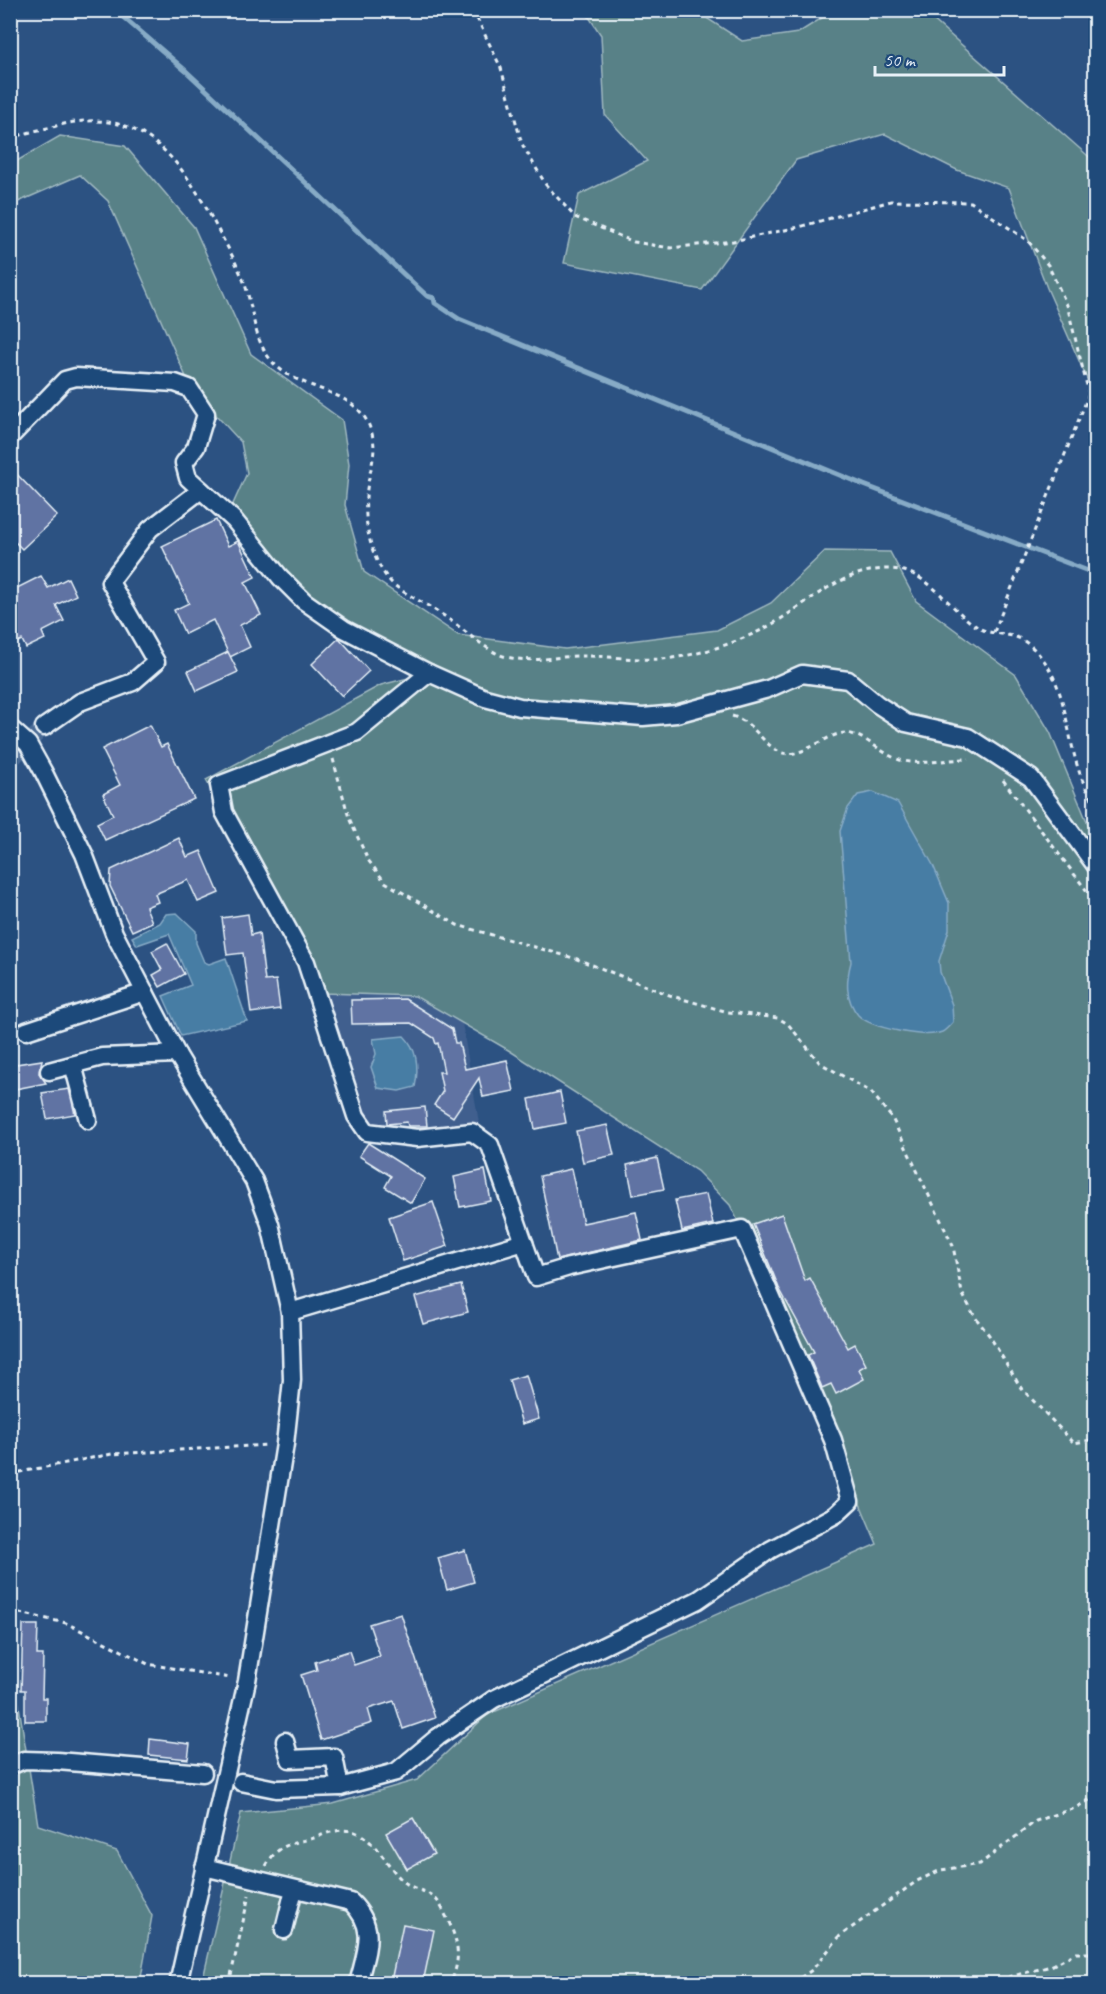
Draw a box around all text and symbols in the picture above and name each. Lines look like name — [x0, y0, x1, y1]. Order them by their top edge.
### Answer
scale bar — [875, 39, 1004, 77]
text: 50 m — [884, 49, 917, 71]

